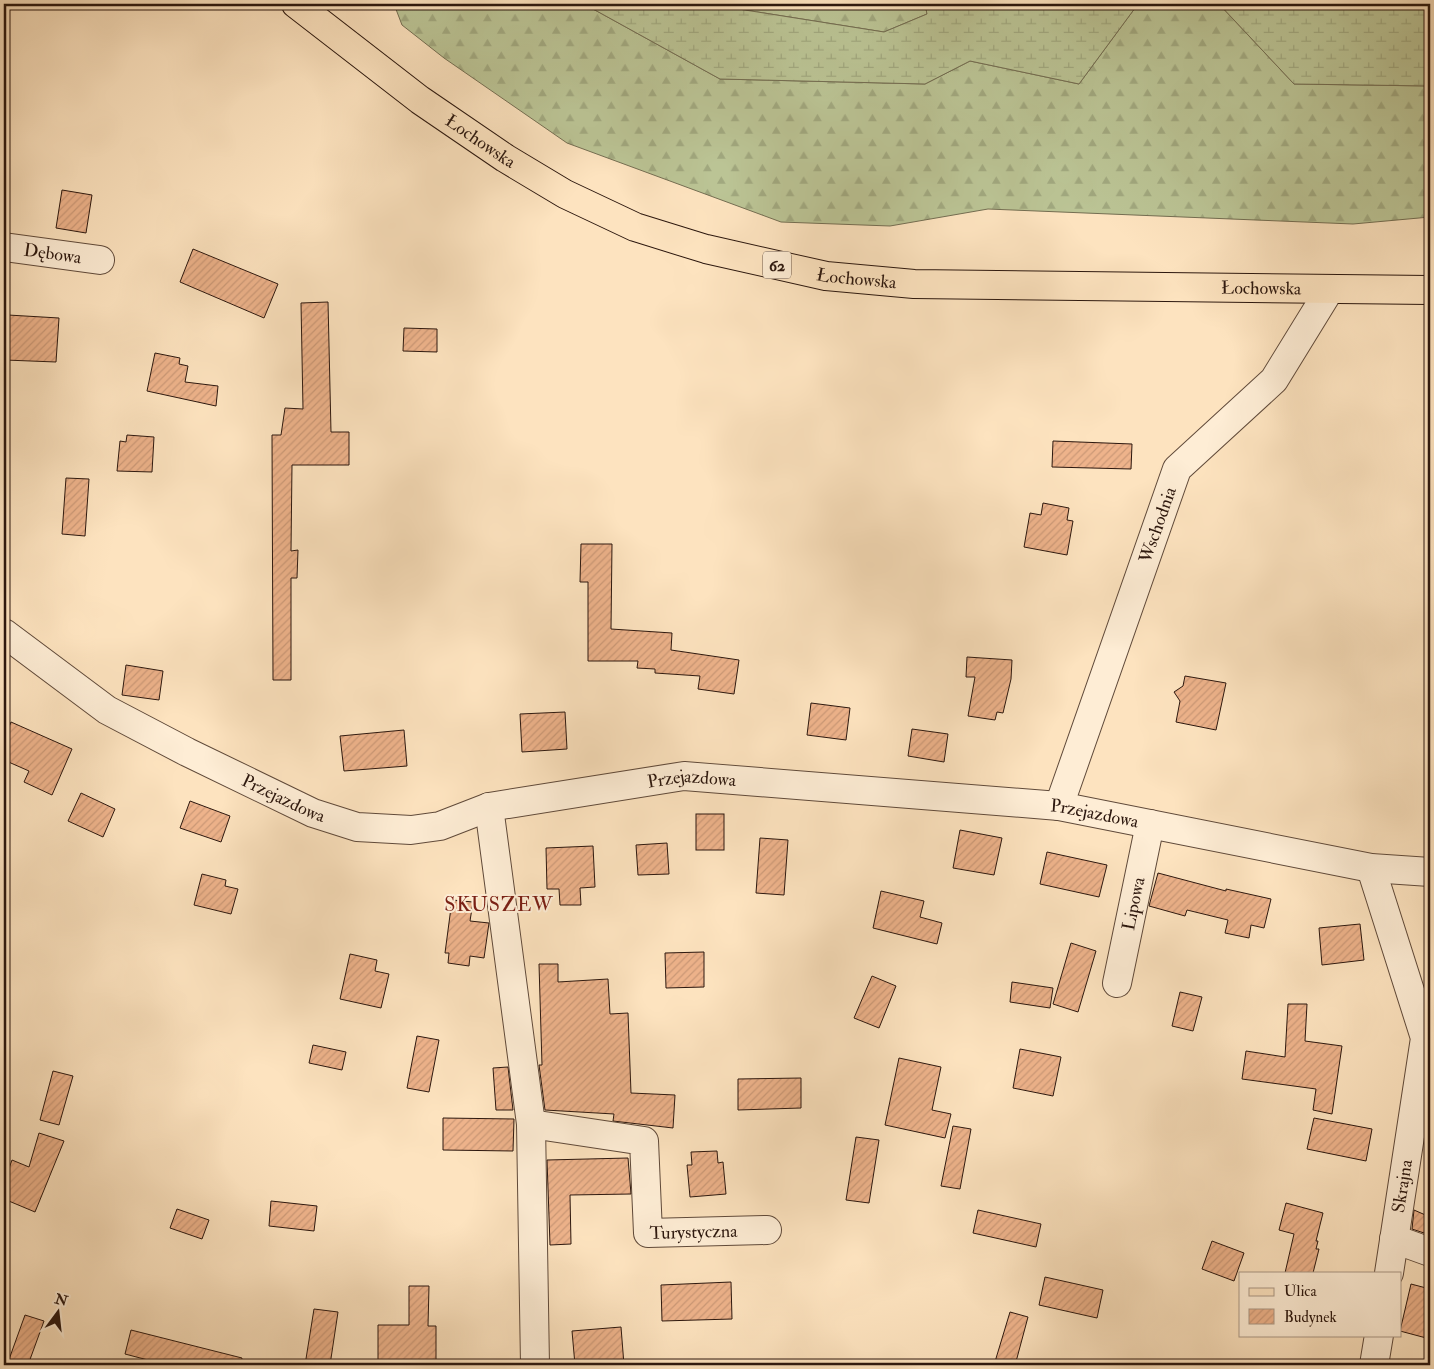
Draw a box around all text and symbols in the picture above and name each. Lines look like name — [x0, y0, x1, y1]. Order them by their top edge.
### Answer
street label: Łochowska — [441, 110, 520, 174]
street label: Dębowa — [22, 239, 83, 269]
road number: 62 — [763, 252, 791, 278]
street label: Łochowska — [814, 263, 898, 294]
street label: Łochowska — [1221, 277, 1302, 301]
street label: Wschodnia — [1134, 483, 1182, 567]
street label: Przejazdowa — [645, 765, 738, 794]
street label: Przejazdowa — [238, 769, 328, 828]
street label: Przejazdowa — [1050, 794, 1141, 834]
street label: Lipowa — [1117, 874, 1151, 933]
district label: SKUSZEW — [444, 892, 554, 917]
street label: Skrajna — [1387, 1157, 1418, 1214]
street label: Turystyczna — [649, 1220, 738, 1245]
legend — [1239, 1272, 1402, 1336]
text: Ulica — [1284, 1282, 1317, 1301]
north arrow — [32, 1286, 82, 1336]
text: N — [52, 1290, 70, 1310]
text: Budynek — [1284, 1308, 1337, 1327]

